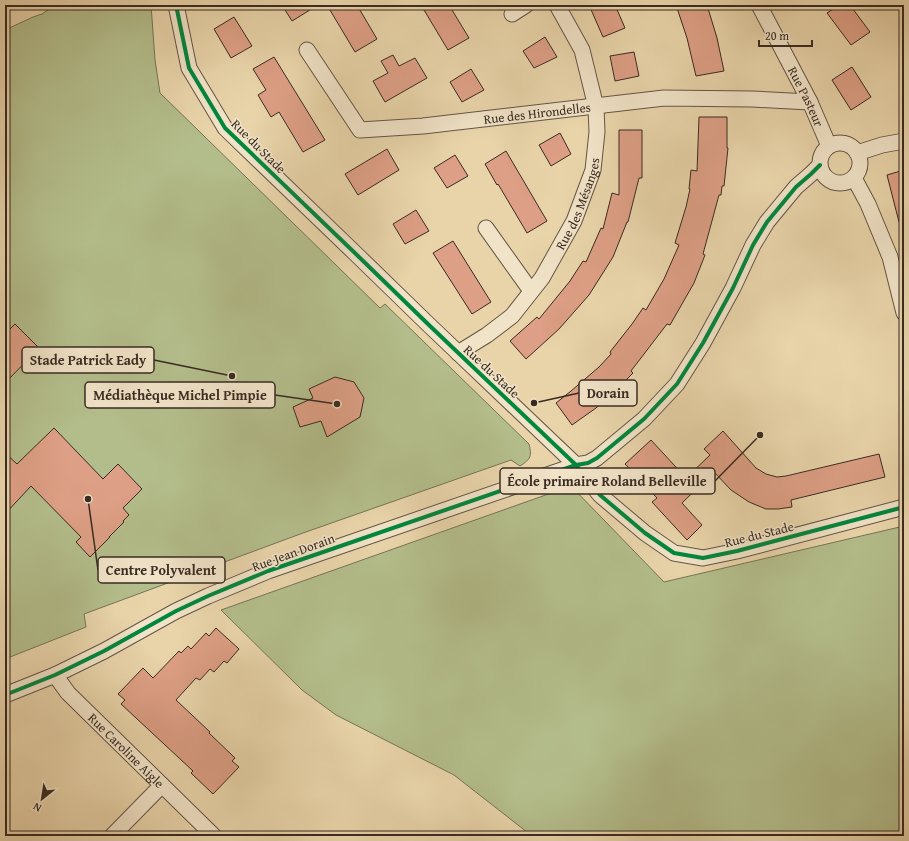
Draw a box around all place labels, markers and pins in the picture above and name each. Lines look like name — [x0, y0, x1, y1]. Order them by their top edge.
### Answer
callout: Stade Patrick Eady — [22, 347, 154, 373]
callout: Dorain — [579, 380, 637, 406]
callout: Médiathèque Michel Pimpie — [85, 382, 275, 408]
callout: École primaire Roland Belleville — [500, 468, 715, 494]
callout: Centre Polyvalent — [98, 557, 225, 583]

